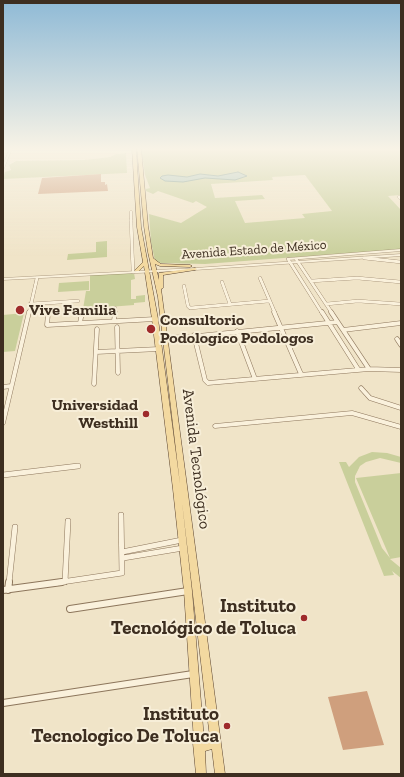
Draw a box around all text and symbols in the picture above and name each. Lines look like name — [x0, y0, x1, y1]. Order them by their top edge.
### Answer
street label: Avenida Estado de México — [181, 237, 327, 263]
place label: Vive Familia — [29, 300, 116, 320]
marker: Vive Familia — [14, 304, 26, 316]
place label: Consultorio Podologico Podologos — [160, 310, 314, 348]
marker: Consultorio Podologico Podologos — [145, 323, 157, 335]
street label: Avenida Tecnológico — [178, 388, 214, 530]
place label: Universidad Westhill — [51, 395, 138, 433]
marker: Universidad Westhill — [141, 409, 151, 419]
place label: Instituto Tecnológico de Toluca — [111, 596, 296, 640]
marker: Instituto Tecnológico de Toluca — [299, 613, 309, 623]
place label: Instituto Tecnologico De Toluca — [31, 704, 219, 748]
marker: Instituto Tecnologico De Toluca — [222, 721, 232, 731]

